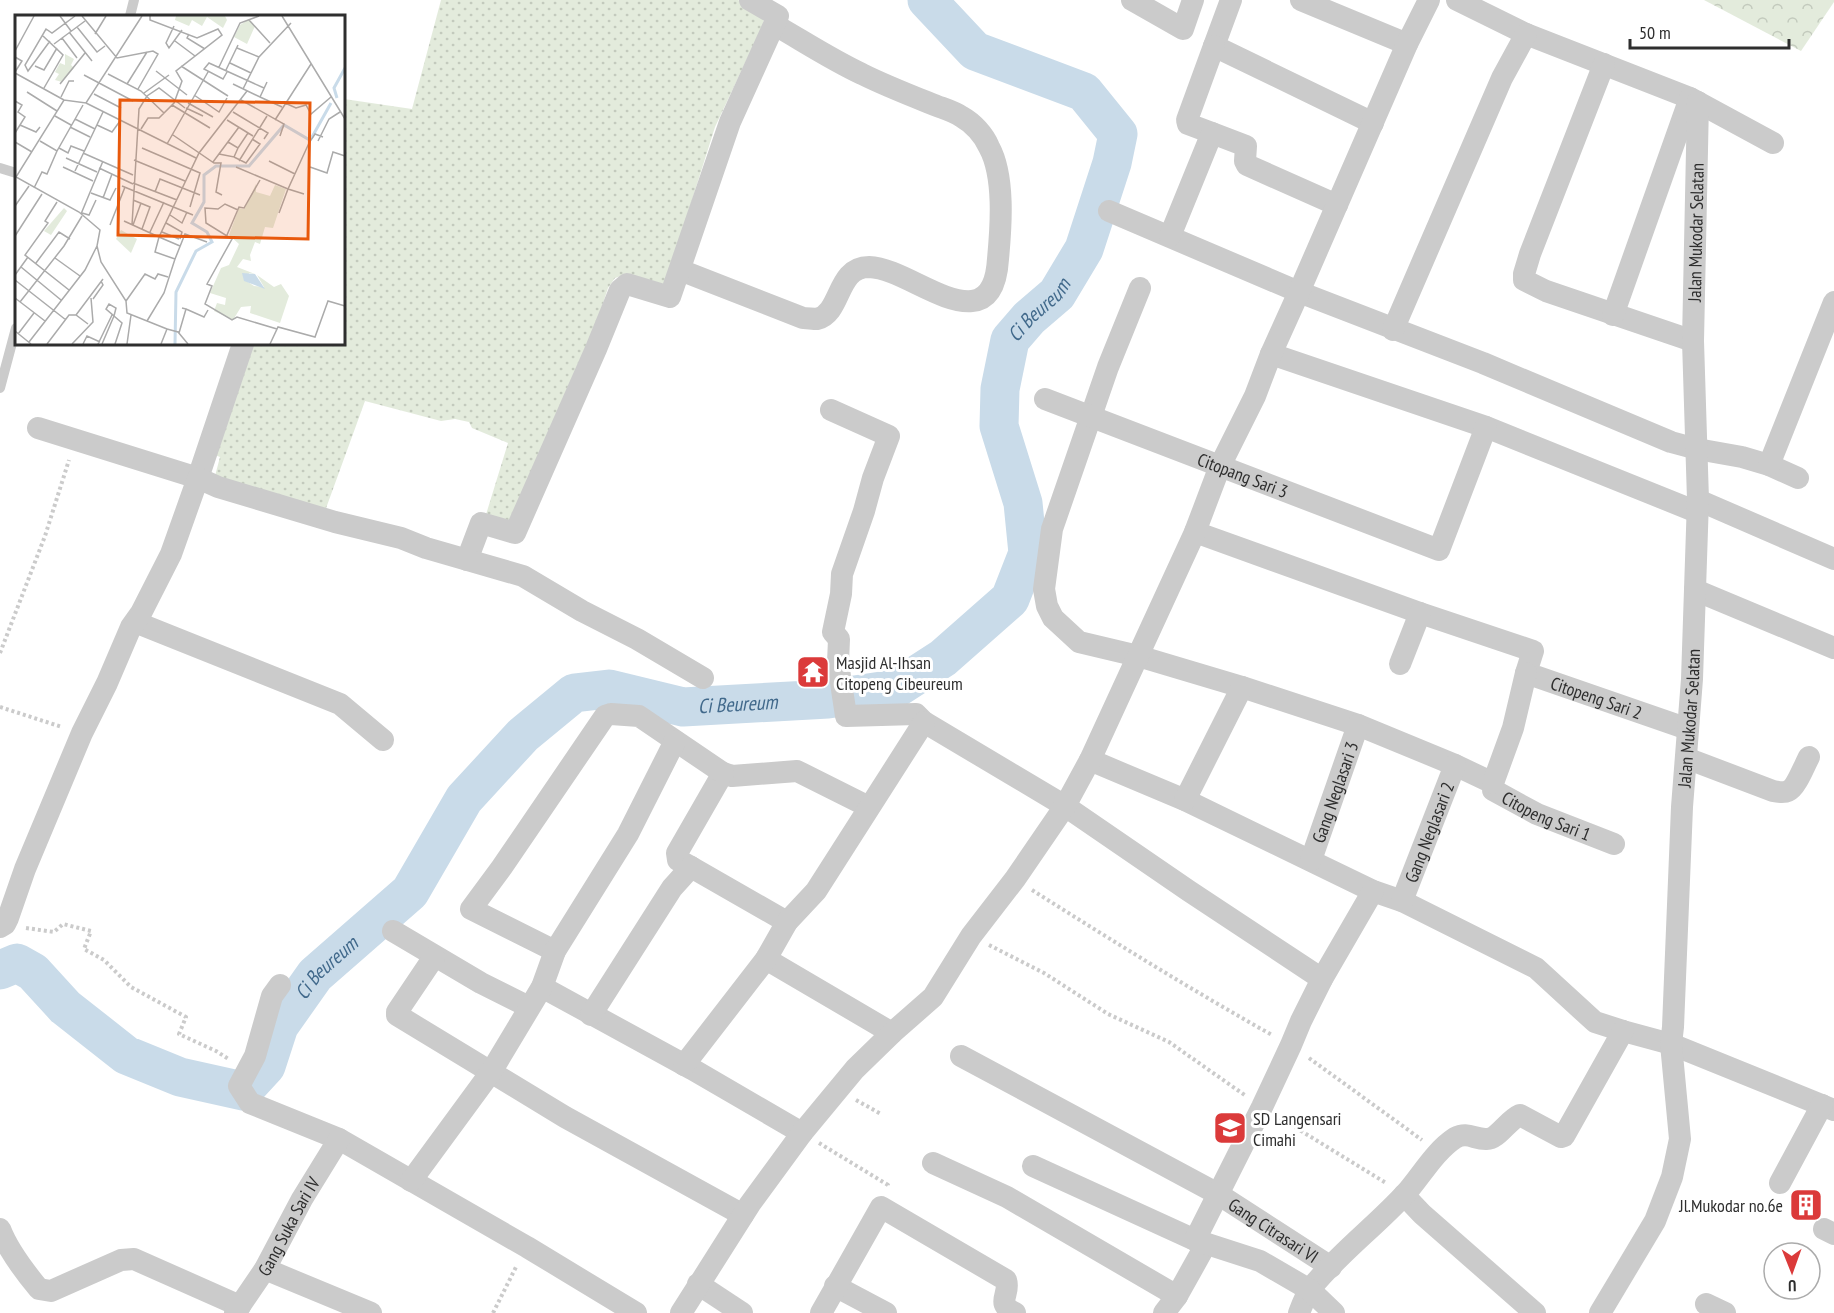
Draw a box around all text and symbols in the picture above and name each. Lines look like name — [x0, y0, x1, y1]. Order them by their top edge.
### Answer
scale bar — [1630, 12, 1789, 50]
inset map — [15, 15, 345, 345]
text: 50 m — [1639, 21, 1671, 44]
street label: Jalan Mukodar Selatan — [1682, 163, 1708, 303]
water label: Ci Beureum — [1002, 273, 1077, 347]
street label: Citopang Sari 3 — [1194, 447, 1291, 503]
street label: Jalan Mukodar Selatan — [1672, 648, 1705, 789]
place label: Masjid Al-Ihsan Citopeng Cibeureum — [836, 651, 963, 695]
temple icon: Masjid Al-Ihsan Citopeng Cibeureum — [795, 654, 831, 690]
street label: Citopeng Sari 2 — [1548, 671, 1645, 724]
water label: Ci Beureum — [697, 689, 779, 719]
street label: Gang Neglasari 3 — [1306, 738, 1363, 846]
street label: Gang Neglasari 2 — [1399, 779, 1459, 886]
street label: Citopeng Sari 1 — [1498, 786, 1594, 845]
water label: Ci Beureum — [289, 930, 364, 1004]
place label: SD Langensari Cimahi — [1253, 1107, 1342, 1151]
school or university icon: SD Langensari Cimahi — [1212, 1110, 1248, 1146]
street label: Gang Suka Sari IV — [252, 1172, 325, 1280]
building icon: Jl.Mukodar no.6e — [1788, 1187, 1824, 1223]
street label: Gang Citrasari VI — [1224, 1192, 1323, 1268]
place label: Jl.Mukodar no.6e — [1678, 1194, 1783, 1217]
north arrow — [1762, 1241, 1822, 1301]
text: U — [1788, 1276, 1797, 1296]

